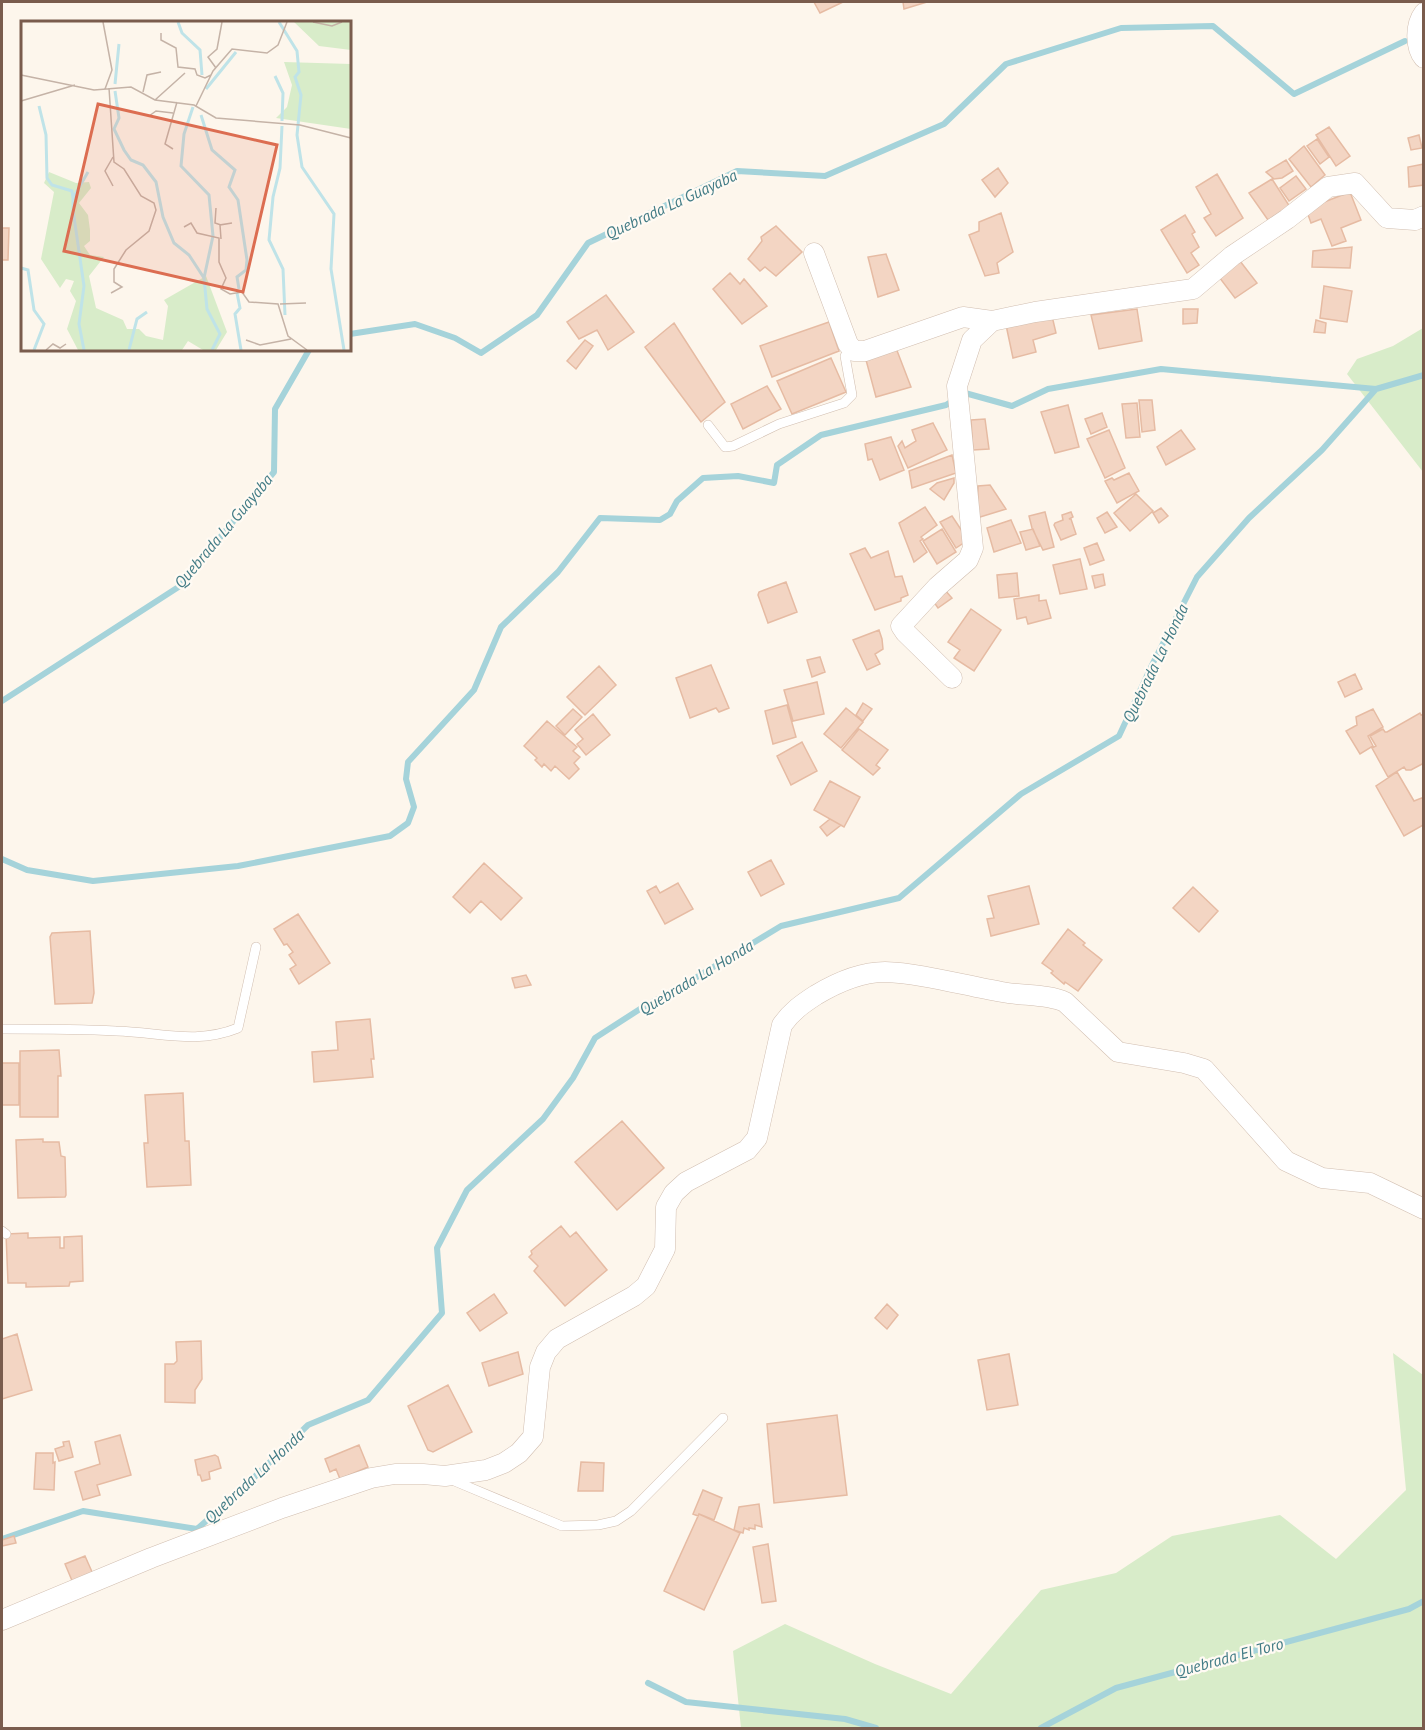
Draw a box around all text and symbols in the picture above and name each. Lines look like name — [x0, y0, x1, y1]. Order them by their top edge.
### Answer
inset map — [21, 21, 351, 351]
water label: Quebrada La Guayaba — [602, 165, 740, 243]
water label: Quebrada La Guayaba — [169, 470, 277, 592]
water label: Quebrada La Honda — [1118, 600, 1192, 726]
water label: Quebrada La Honda — [635, 935, 757, 1019]
water label: Quebrada La Honda — [200, 1424, 308, 1527]
water label: Quebrada El Toro — [1172, 1633, 1286, 1681]

